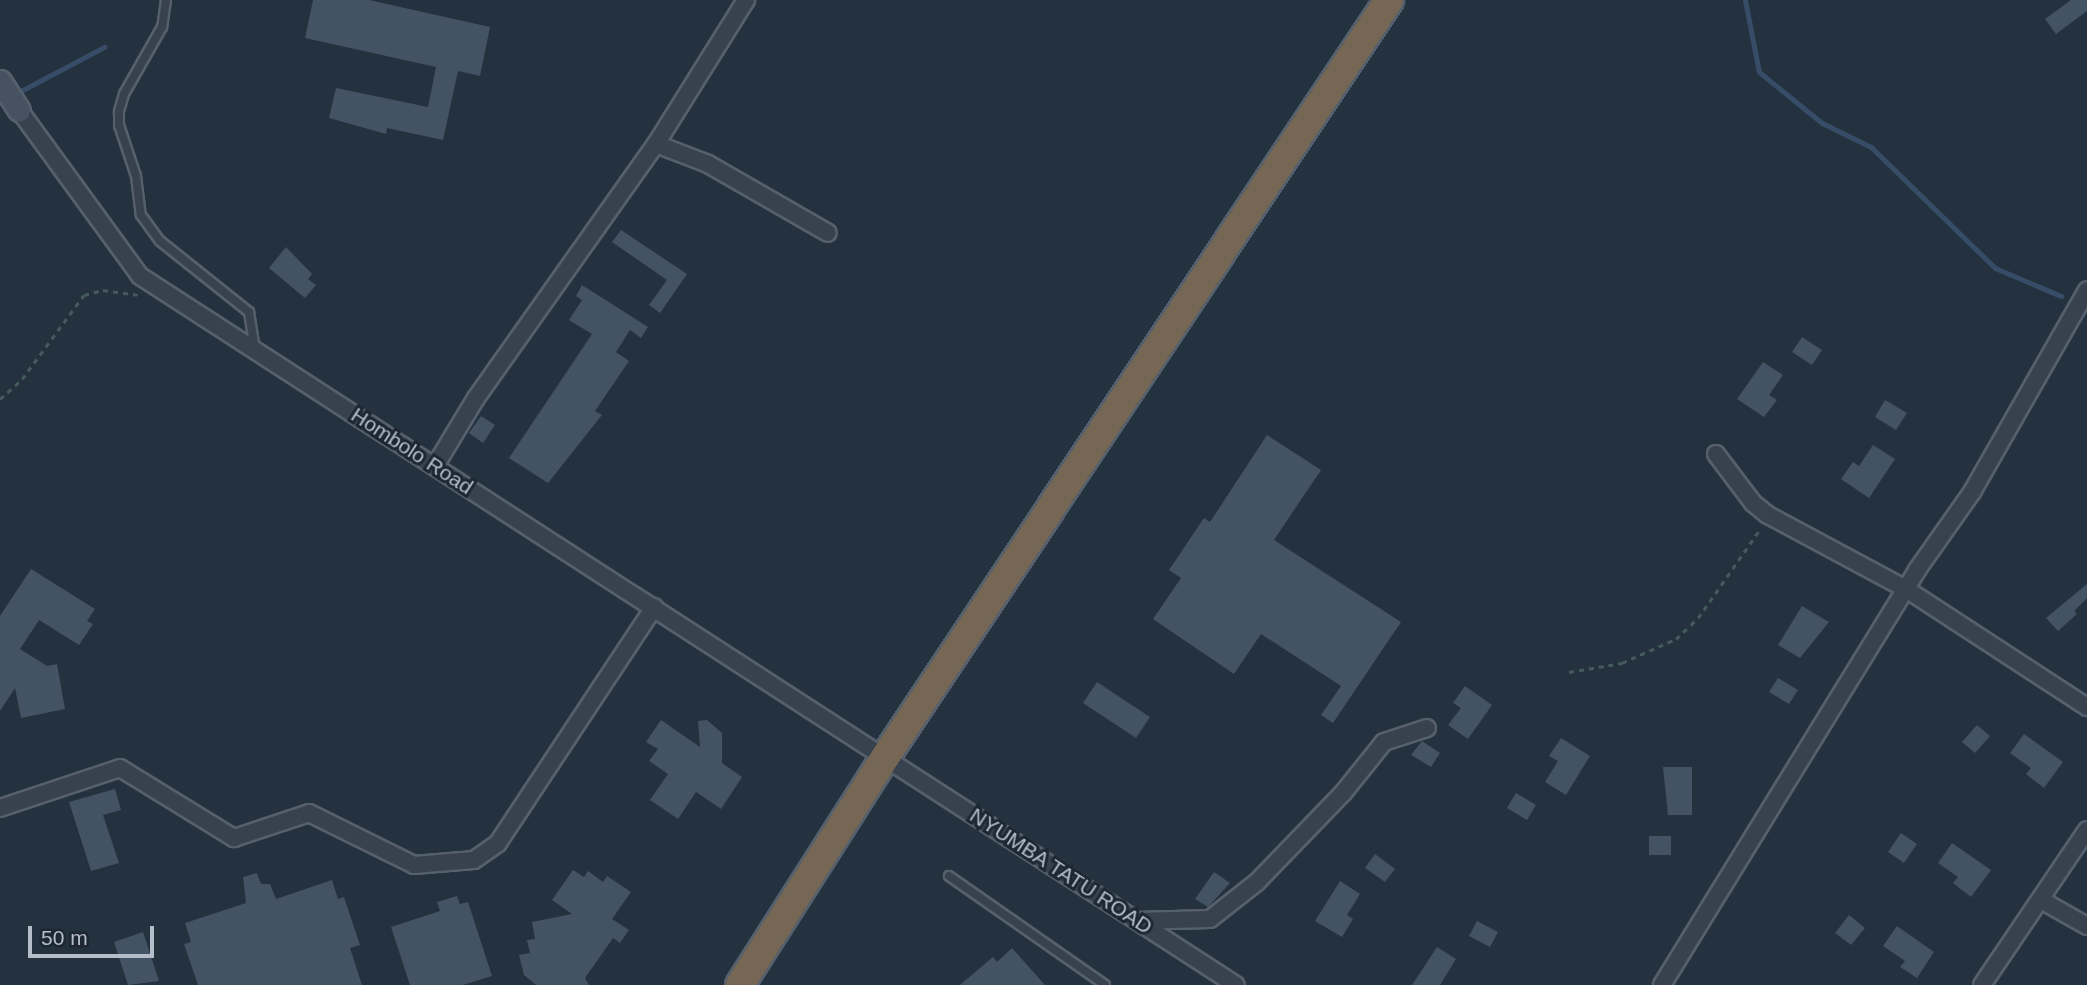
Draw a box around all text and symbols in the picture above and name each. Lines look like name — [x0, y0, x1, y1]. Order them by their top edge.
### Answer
street label: Hombolo Road — [346, 402, 478, 500]
street label: NYUMBA TATU ROAD — [964, 802, 1158, 940]
scale bar — [32, 912, 158, 956]
text: 50 m — [41, 926, 88, 949]

